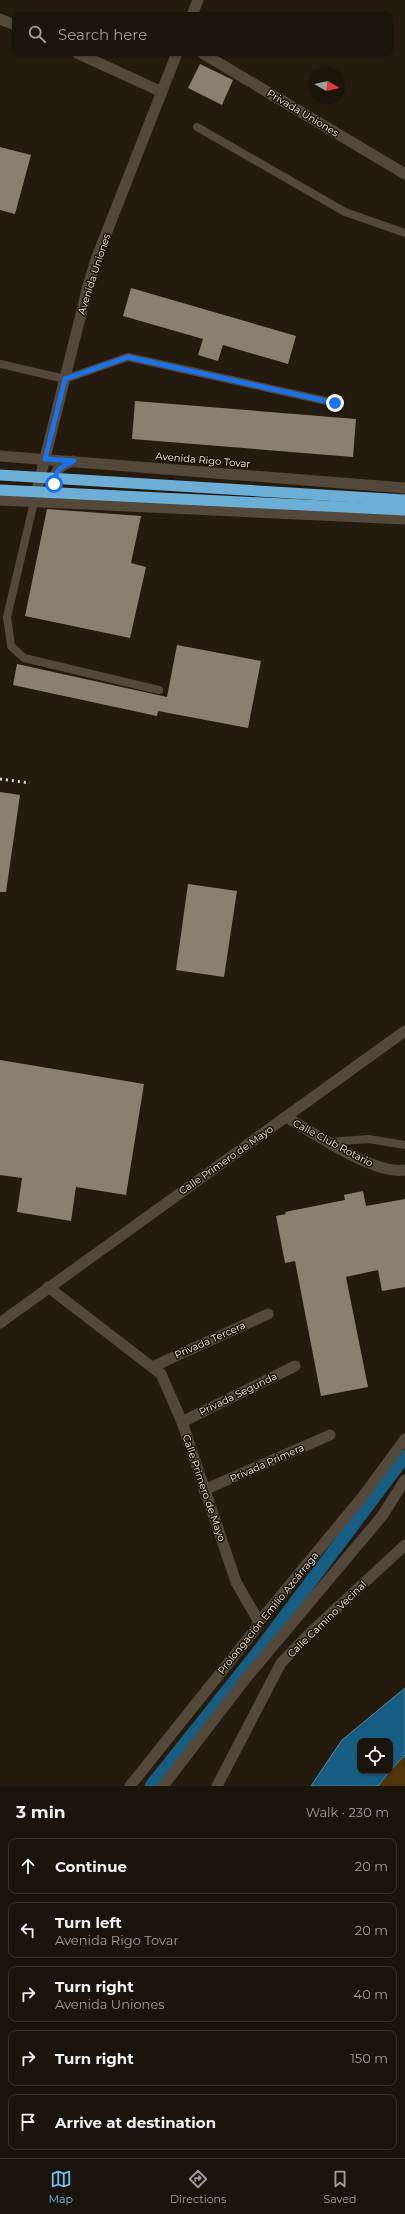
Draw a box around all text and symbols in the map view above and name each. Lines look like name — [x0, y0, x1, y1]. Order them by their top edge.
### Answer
search box — [12, 12, 393, 56]
icon: search — [26, 23, 48, 45]
text: Search here — [58, 25, 147, 44]
north arrow — [309, 68, 345, 104]
street label: Privada Uniones — [265, 86, 341, 140]
street label: Avenida Uniones — [75, 232, 113, 316]
route end — [326, 394, 344, 412]
street label: Avenida Rigo Tovar — [155, 449, 251, 471]
route start — [45, 475, 63, 493]
street label: Calle Club Rotario — [291, 1116, 375, 1170]
street label: Calle Primero de Mayo — [176, 1122, 276, 1198]
street label: Privada Tercera — [173, 1319, 247, 1361]
street label: Privada Segunda — [197, 1369, 279, 1419]
street label: Calle Primero de Mayo — [180, 1433, 228, 1543]
street label: Privada Primera — [228, 1441, 306, 1485]
street label: Prolongación Emilio Azcárraga — [215, 1549, 321, 1677]
street label: Calle Camino Vecinal — [285, 1578, 369, 1660]
map controls — [357, 1738, 393, 1774]
button: locate — [357, 1738, 393, 1774]
text: 3 min — [16, 1802, 66, 1822]
text: Walk · 230 m — [306, 1804, 389, 1820]
icon: ahead — [17, 1855, 39, 1877]
text: Continue — [55, 1857, 127, 1876]
text: 20 m — [355, 1858, 388, 1874]
text: Turn left — [55, 1913, 122, 1932]
icon: left — [17, 1919, 39, 1941]
text: 20 m — [355, 1922, 388, 1938]
text: Avenida Rigo Tovar — [55, 1932, 179, 1948]
text: Turn right — [55, 1977, 134, 1996]
icon: right — [17, 1983, 39, 2005]
text: 40 m — [354, 1986, 388, 2002]
text: Avenida Uniones — [55, 1996, 165, 2012]
icon: right — [17, 2047, 39, 2069]
text: Turn right — [55, 2049, 134, 2068]
text: 150 m — [350, 2050, 388, 2066]
icon: arrive — [17, 2111, 39, 2133]
text: Arrive at destination — [55, 2113, 216, 2132]
tab: Map — [49, 2168, 73, 2206]
tab: Directions — [170, 2168, 226, 2206]
tab: Saved — [323, 2168, 356, 2206]

